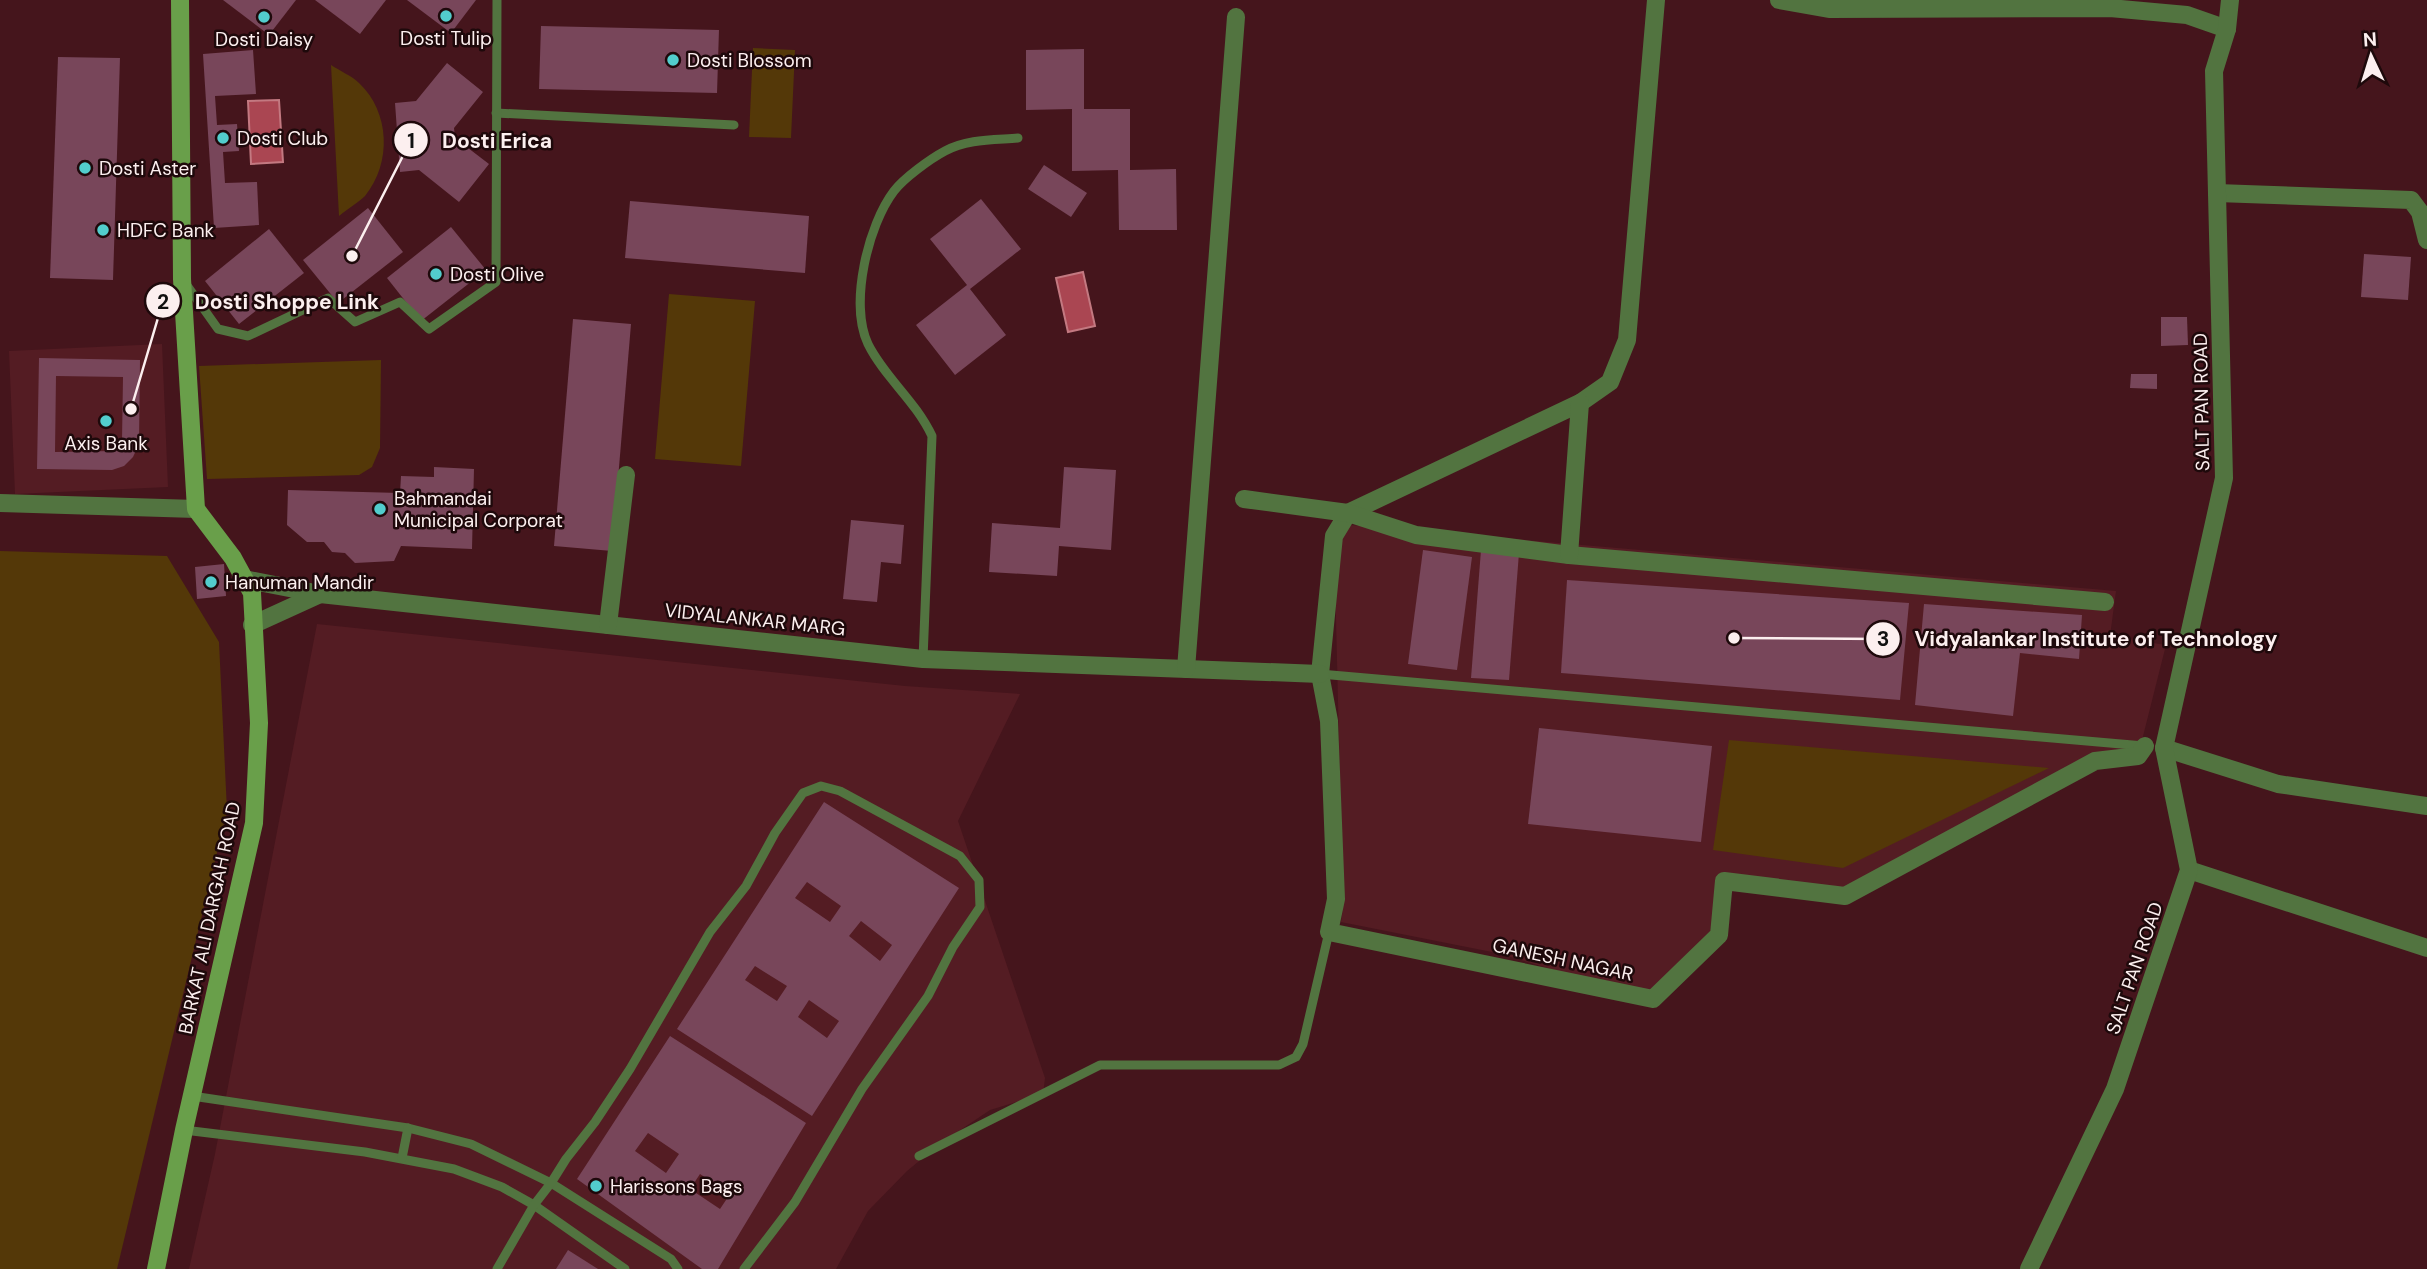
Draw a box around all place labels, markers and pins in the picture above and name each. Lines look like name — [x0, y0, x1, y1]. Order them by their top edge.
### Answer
marker: Dosti Tulip — [438, 8, 454, 24]
marker: Dosti Daisy — [256, 9, 272, 25]
place label: Dosti Tulip — [400, 26, 492, 51]
place label: Dosti Daisy — [215, 27, 314, 52]
place label: Dosti Blossom — [687, 48, 812, 73]
marker: Dosti Blossom — [665, 52, 681, 68]
callout: Dosti Erica — [393, 119, 566, 161]
place label: Dosti Club — [237, 126, 328, 151]
marker: Dosti Club — [215, 130, 231, 146]
place label: Dosti Aster — [99, 156, 196, 181]
marker: Dosti Aster — [77, 160, 93, 176]
place label: HDFC Bank — [117, 218, 215, 243]
marker: HDFC Bank — [95, 222, 111, 238]
place label: Dosti Olive — [450, 262, 544, 287]
marker: Dosti Olive — [428, 266, 444, 282]
callout: Dosti Shoppe Link — [146, 280, 393, 322]
marker: Axis Bank — [98, 413, 114, 429]
place label: Axis Bank — [64, 431, 148, 456]
place label: Bahmandai Municipal Corporat — [394, 486, 563, 533]
marker: Bahmandai Municipal Corporat — [372, 501, 388, 517]
place label: Hanuman Mandir — [225, 570, 374, 595]
marker: Hanuman Mandir — [203, 574, 219, 590]
callout: Vidyalankar Institute of Technology — [1866, 618, 2292, 660]
place label: Harissons Bags — [610, 1174, 743, 1199]
marker: Harissons Bags — [588, 1178, 604, 1194]

